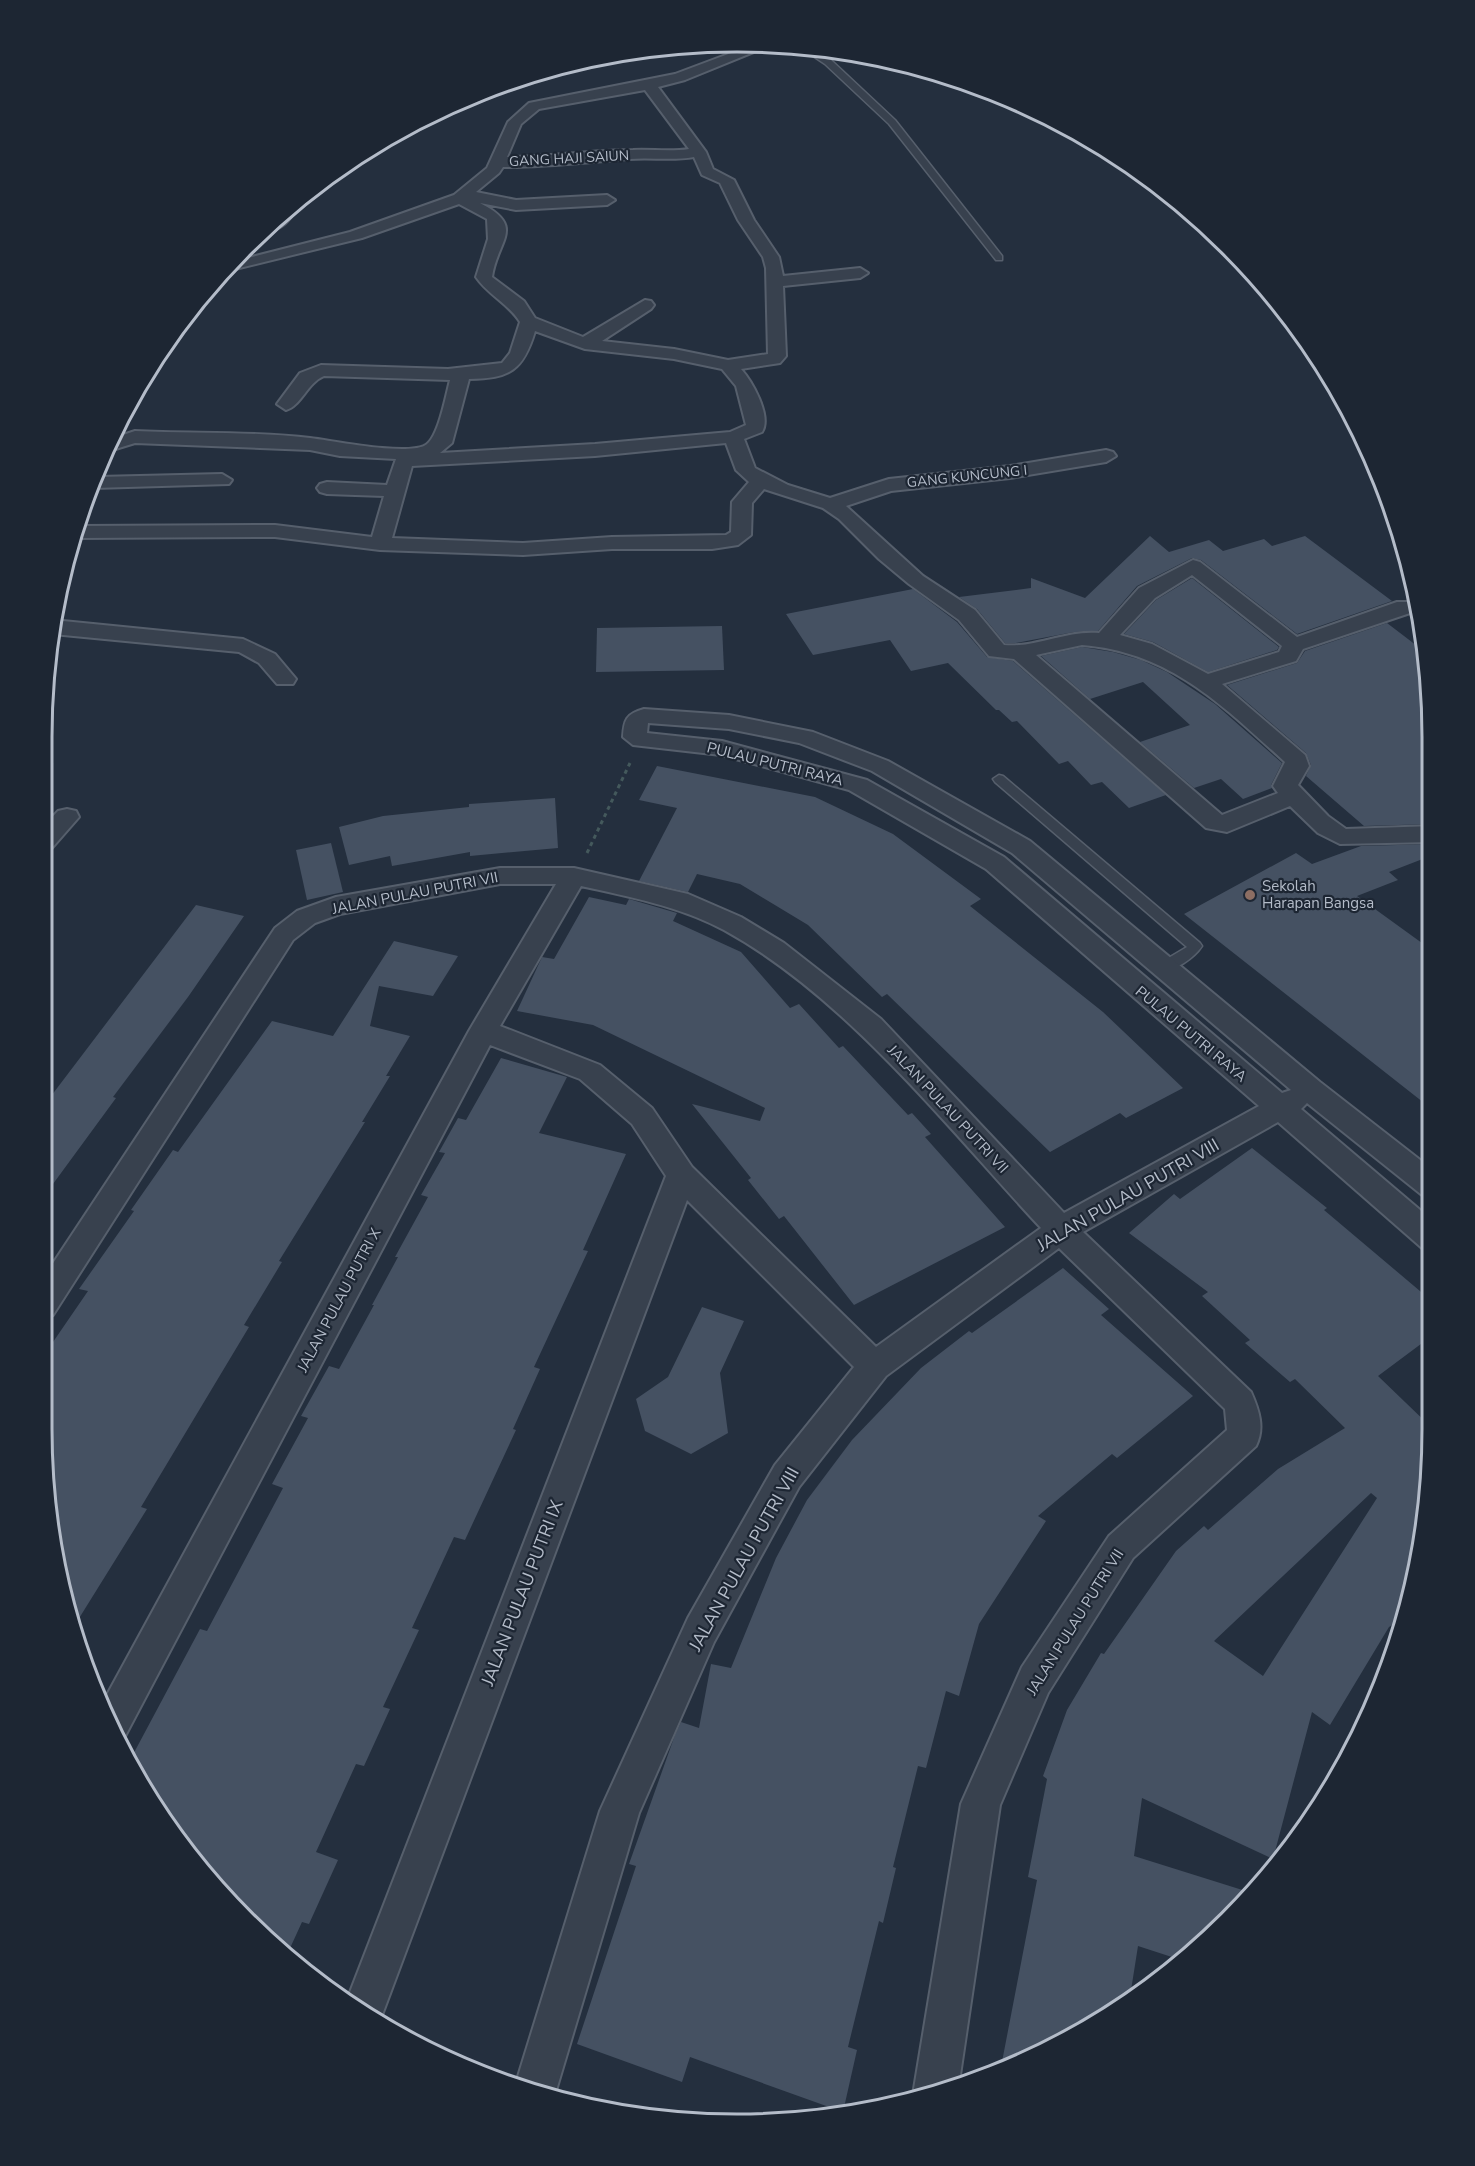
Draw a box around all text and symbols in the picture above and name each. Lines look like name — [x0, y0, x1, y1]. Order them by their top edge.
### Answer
street label: GANG HAJI SAIUN — [508, 146, 630, 171]
street label: GANG KUNCUNG I — [906, 461, 1028, 492]
street label: PULAU PUTRI RAYA — [705, 737, 845, 791]
street label: JALAN PULAU PUTRI VII — [329, 867, 500, 919]
place label: Sekolah Harapan Bangsa — [1262, 876, 1374, 913]
marker: Sekolah Harapan Bangsa — [1243, 888, 1257, 902]
street label: PULAU PUTRI RAYA — [1131, 981, 1251, 1087]
street label: JALAN PULAU PUTRI VII — [883, 1040, 1013, 1177]
street label: JALAN PULAU PUTRI VIII — [1032, 1133, 1224, 1258]
street label: JALAN PULAU PUTRI X — [292, 1224, 386, 1376]
street label: JALAN PULAU PUTRI VIII — [683, 1463, 805, 1656]
street label: JALAN PULAU PUTRI IX — [475, 1496, 569, 1690]
street label: JALAN PULAU PUTRI VII — [1021, 1545, 1128, 1700]

